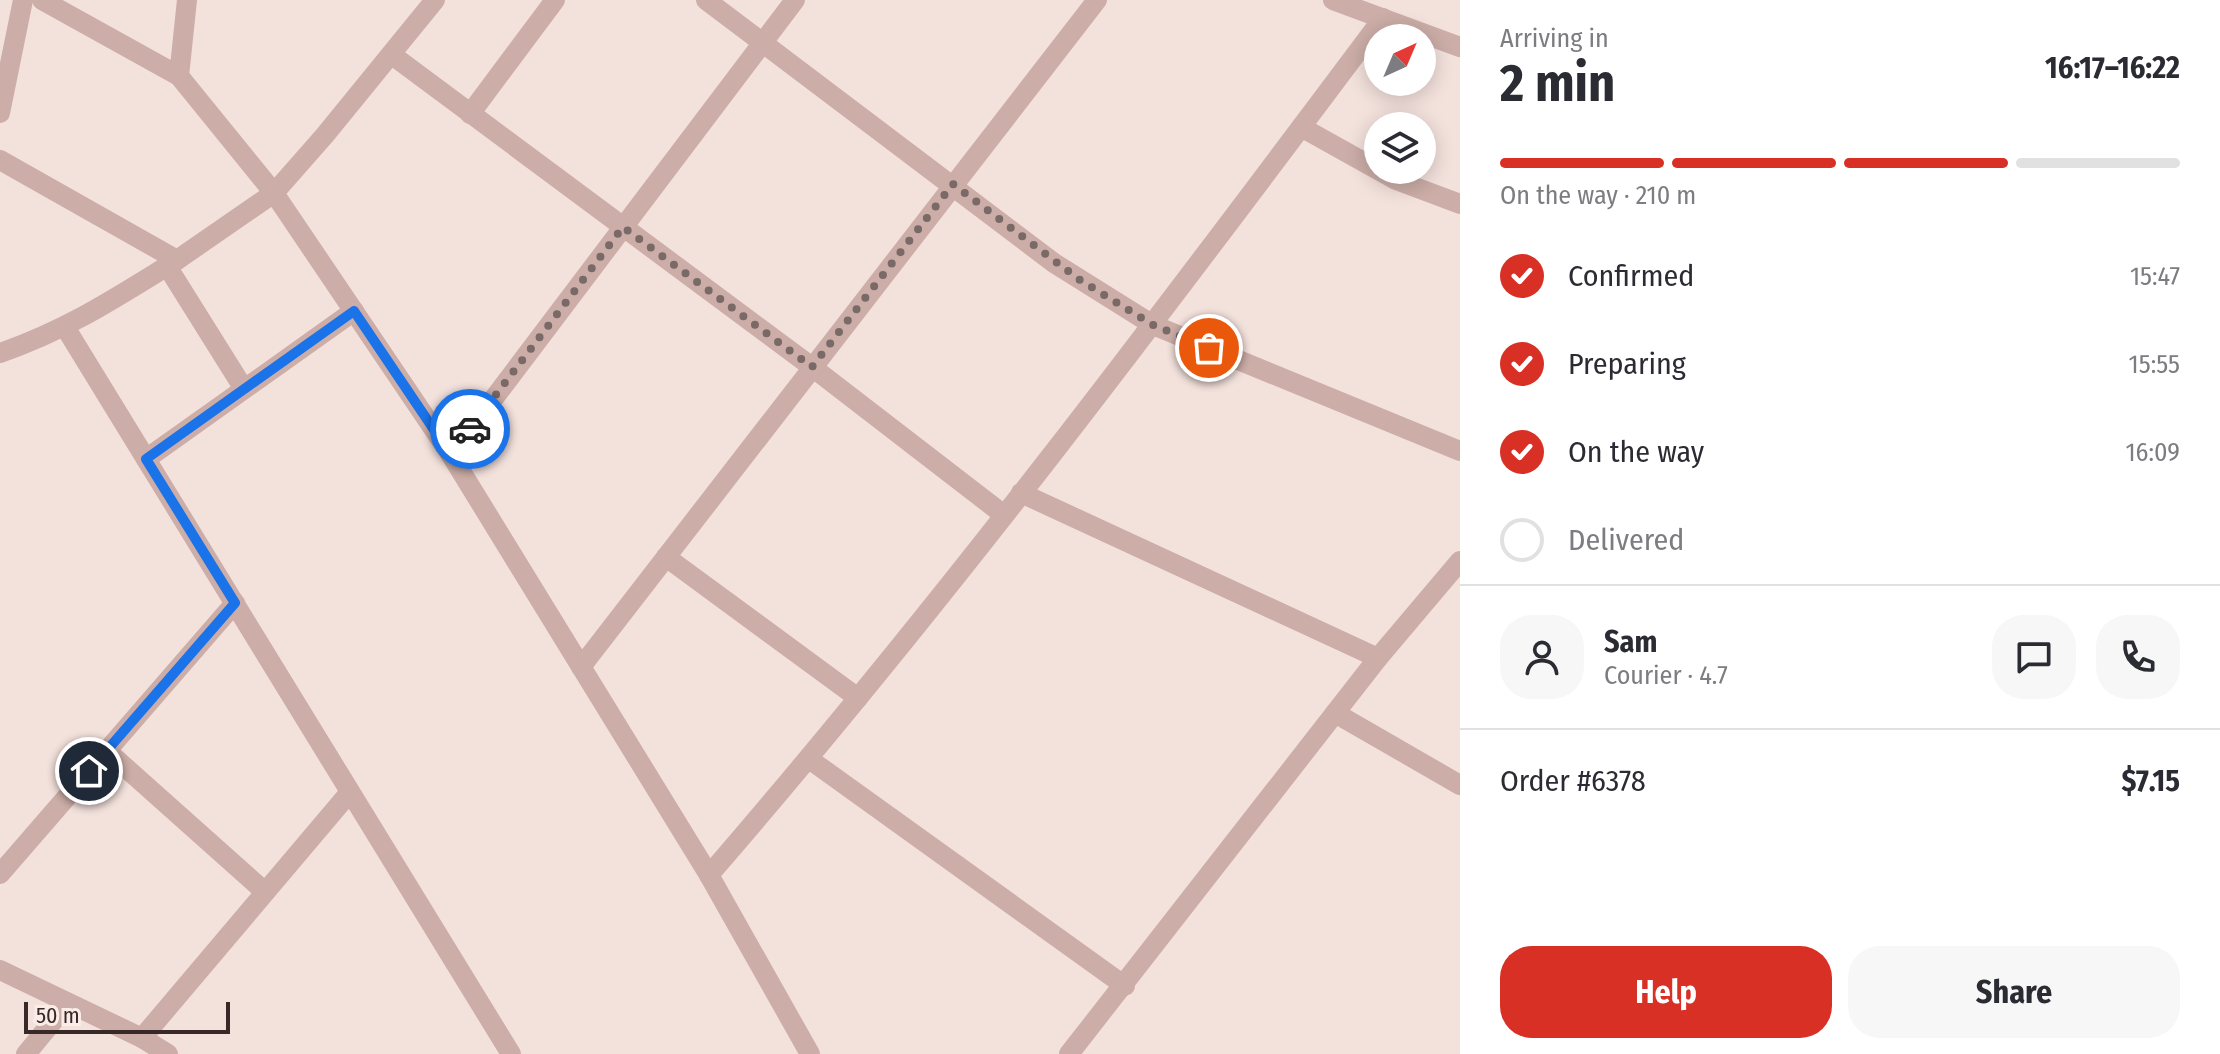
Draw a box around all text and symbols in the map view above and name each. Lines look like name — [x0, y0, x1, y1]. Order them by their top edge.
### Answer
text: Arriving in — [1500, 23, 1609, 54]
north arrow — [1364, 24, 1436, 96]
map controls — [1364, 24, 1436, 184]
text: 16:17–16:22 — [2045, 50, 2180, 86]
text: 2 min — [1500, 52, 1615, 115]
button: layers — [1364, 112, 1436, 184]
text: On the way · 210 m — [1500, 180, 1696, 211]
icon: check — [1500, 254, 1544, 298]
text: Confirmed — [1568, 258, 1694, 294]
text: 15:47 — [2130, 261, 2180, 292]
pin — [1175, 314, 1243, 382]
icon: bag — [1187, 326, 1231, 370]
icon: check — [1500, 342, 1544, 386]
text: Preparing — [1568, 346, 1686, 382]
text: 15:55 — [2129, 349, 2180, 380]
courier — [430, 389, 510, 469]
icon: car — [448, 407, 492, 451]
icon: check — [1500, 430, 1544, 474]
text: On the way — [1568, 434, 1704, 470]
text: 16:09 — [2125, 437, 2180, 468]
text: Delivered — [1568, 522, 1684, 558]
button: person — [1500, 615, 1584, 699]
button: chat — [1992, 615, 2076, 699]
button: phone — [2096, 615, 2180, 699]
text: Sam — [1604, 624, 1657, 660]
text: Courier · 4.7 — [1604, 660, 1728, 691]
pin — [55, 737, 123, 805]
icon: home — [67, 749, 111, 793]
text: Order #6378 — [1500, 763, 1646, 799]
text: $7.15 — [2121, 763, 2180, 799]
button: Help — [1500, 946, 1832, 1038]
button: Share — [1848, 946, 2180, 1038]
scale bar — [24, 998, 230, 1034]
text: 50 m — [36, 1002, 80, 1029]

